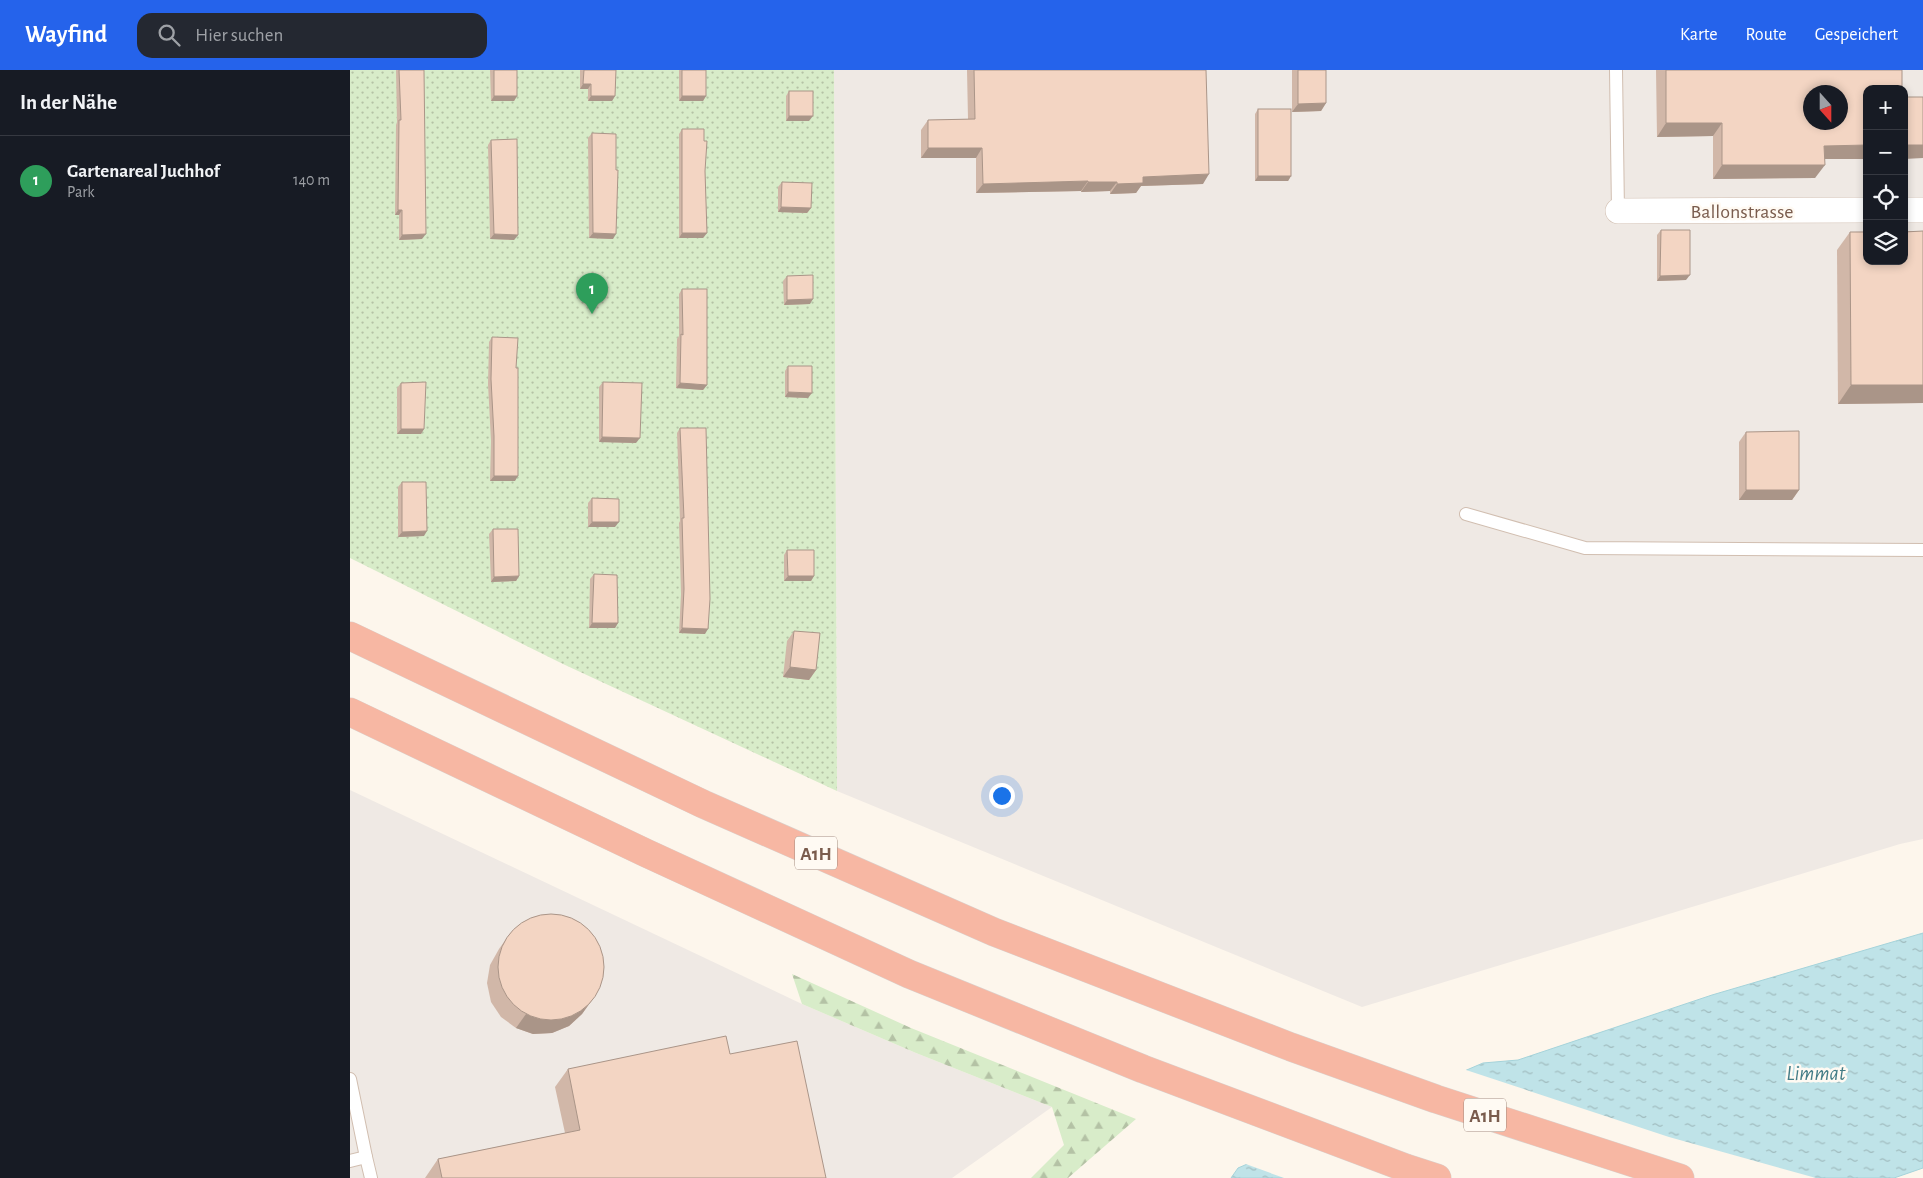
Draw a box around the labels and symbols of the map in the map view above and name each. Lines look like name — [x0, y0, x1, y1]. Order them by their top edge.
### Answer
north arrow — [1803, 85, 1848, 130]
street label: Ballonstrasse — [1690, 202, 1794, 222]
pin: 1 — [576, 273, 608, 314]
your location — [989, 783, 1015, 809]
road number: A1H — [795, 836, 837, 870]
water label: Limmat — [1786, 1063, 1846, 1084]
road number: A1H — [1464, 1098, 1506, 1132]

